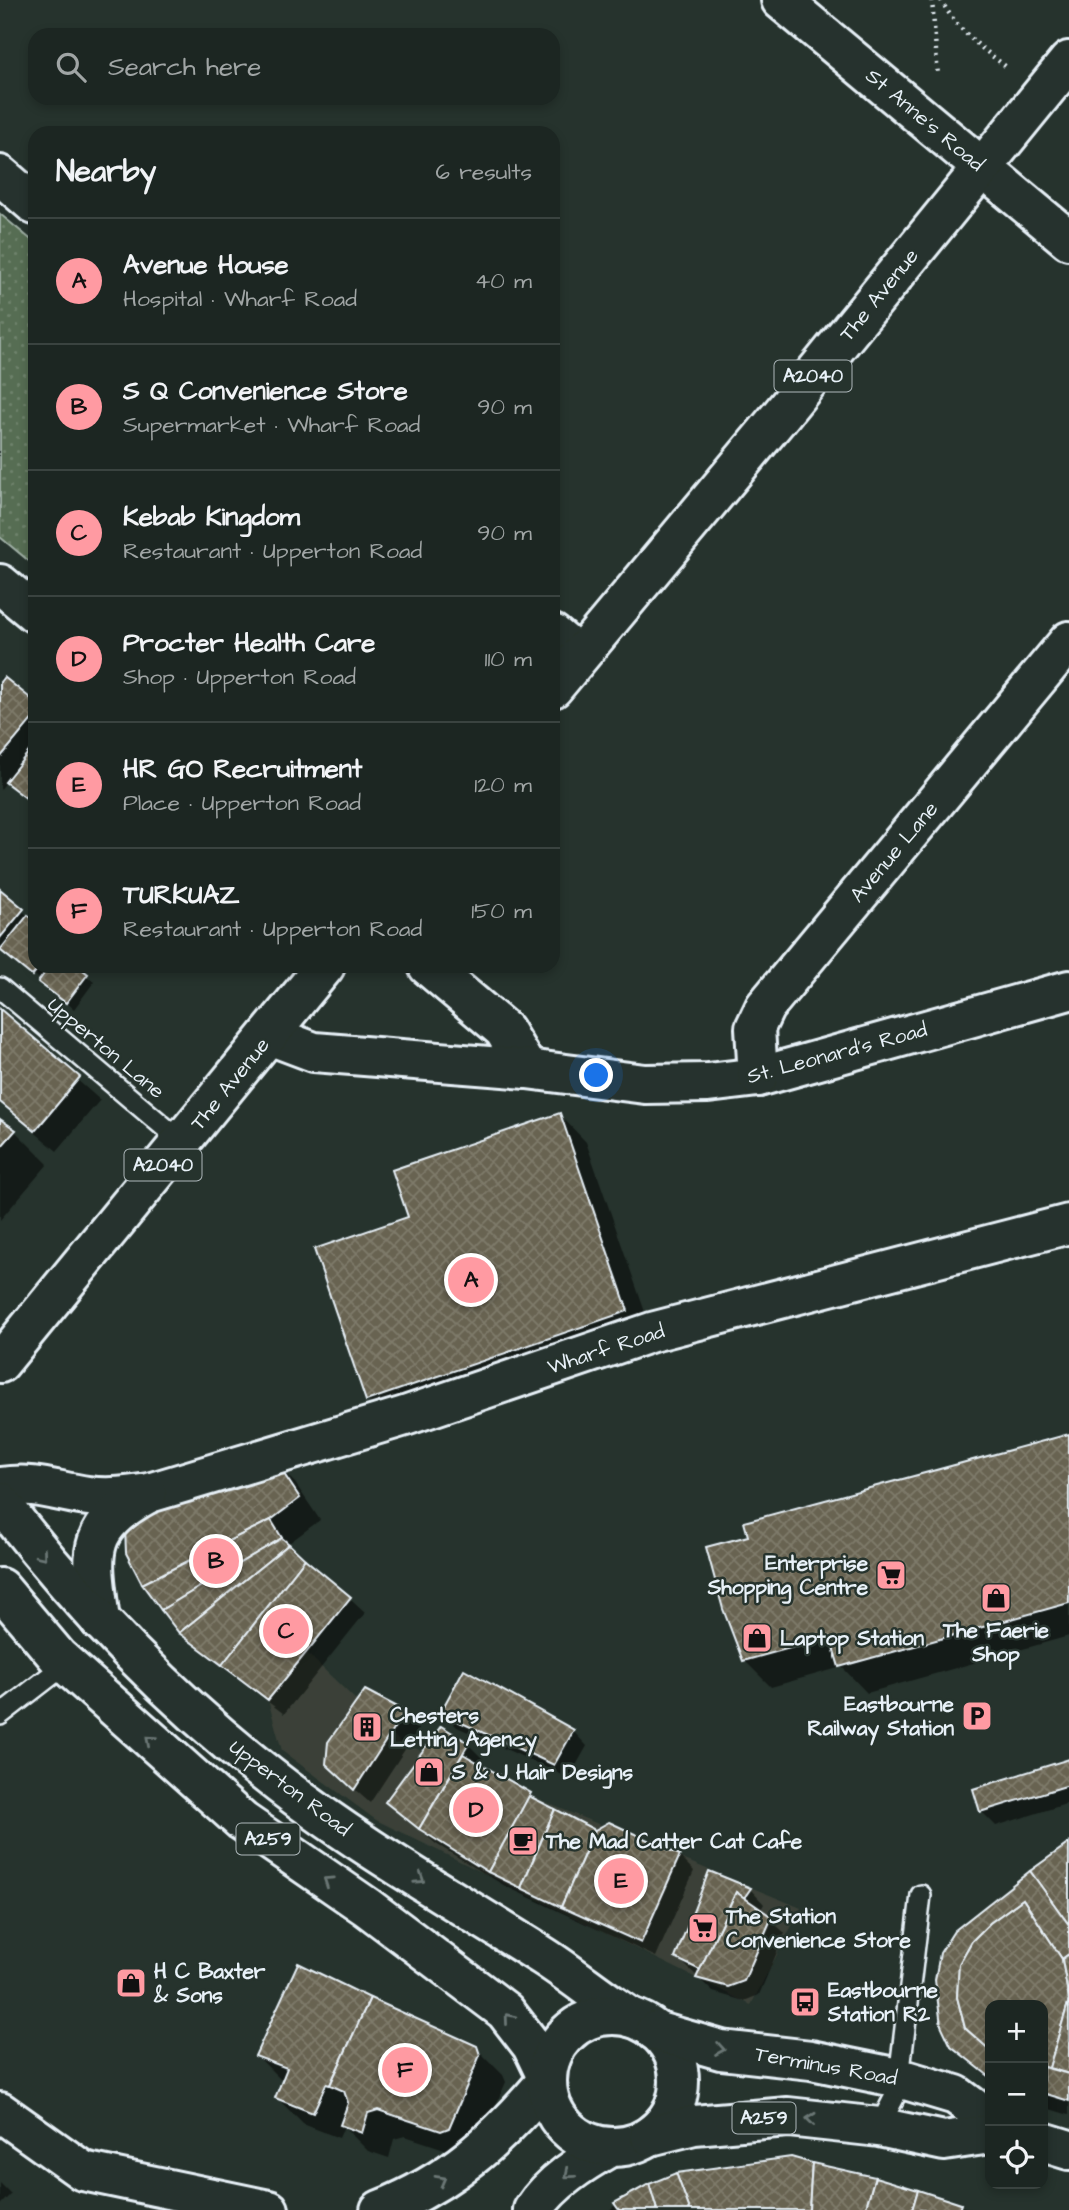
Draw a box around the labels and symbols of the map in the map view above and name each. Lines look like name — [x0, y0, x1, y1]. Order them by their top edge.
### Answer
street label: St Anne's Road — [859, 62, 991, 178]
street label: The Avenue — [833, 243, 925, 347]
road number: A2040 — [774, 360, 852, 392]
street label: Avenue Lane — [843, 795, 945, 909]
street label: Upperton Lane — [41, 990, 171, 1106]
street label: St. Leonard's Road — [744, 1015, 930, 1091]
street label: The Avenue — [184, 1032, 276, 1136]
your location — [579, 1058, 613, 1092]
road number: A2040 — [124, 1149, 202, 1180]
pin: A — [448, 1254, 494, 1306]
street label: Wharf Road — [544, 1316, 668, 1382]
pin: B — [193, 1535, 239, 1587]
one-way arrow — [34, 1546, 46, 1559]
place label: Enterprise Shopping Centre — [707, 1549, 869, 1604]
supermarket icon: Enterprise Shopping Centre — [874, 1558, 908, 1592]
shop icon: The Faerie Shop — [979, 1581, 1013, 1615]
pin: C — [263, 1605, 309, 1657]
place label: The Faerie Shop — [942, 1616, 1050, 1670]
shop icon: Laptop Station — [740, 1621, 774, 1655]
place label: Laptop Station — [780, 1624, 924, 1654]
place label: Eastbourne Railway Station — [808, 1690, 955, 1746]
parking icon: Eastbourne Railway Station — [960, 1699, 994, 1733]
place label: Chesters Letting Agency — [390, 1701, 537, 1757]
building icon: Chesters Letting Agency — [350, 1710, 384, 1744]
street label: Upperton Road — [223, 1733, 357, 1844]
one-way arrow — [145, 1736, 158, 1748]
shop icon: S & J Hair Designs — [412, 1755, 446, 1789]
place label: S & J Hair Designs — [451, 1758, 634, 1789]
pin: D — [453, 1784, 499, 1836]
road number: A259 — [236, 1824, 300, 1854]
cafe icon: The Mad Catter Cat Cafe — [506, 1824, 540, 1858]
place label: The Mad Catter Cat Cafe — [545, 1827, 803, 1856]
pin: E — [598, 1855, 644, 1907]
one-way arrow — [412, 1871, 425, 1884]
one-way arrow — [323, 1877, 336, 1889]
place label: The Station Convenience Store — [725, 1902, 911, 1955]
supermarket icon: The Station Convenience Store — [686, 1911, 720, 1945]
place label: H C Baxter & Sons — [153, 1957, 266, 2010]
shop icon: H C Baxter & Sons — [114, 1966, 148, 2000]
place label: Eastbourne Station R2 — [827, 1976, 938, 2029]
bus stop icon: Eastbourne Station R2 — [788, 1985, 822, 2019]
one-way arrow — [505, 2013, 518, 2025]
street label: Terminus Road — [753, 2039, 900, 2093]
one-way arrow — [714, 2041, 726, 2056]
pin: F — [382, 2044, 428, 2096]
road number: A259 — [732, 2102, 796, 2134]
one-way arrow — [805, 2112, 817, 2127]
one-way arrow — [564, 2166, 577, 2178]
one-way arrow — [434, 2175, 446, 2188]

